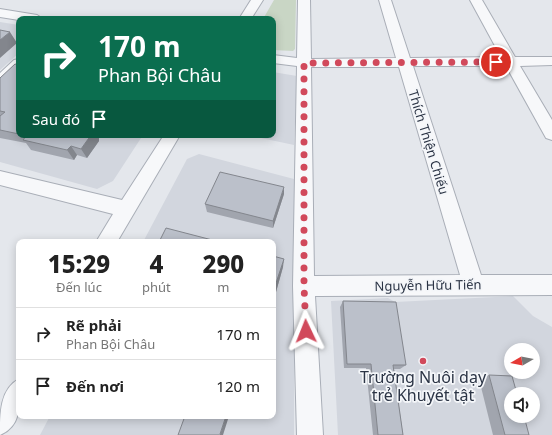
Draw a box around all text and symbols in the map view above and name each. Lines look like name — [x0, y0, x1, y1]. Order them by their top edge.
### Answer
text: 170 m — [98, 27, 181, 65]
icon: right — [32, 32, 84, 84]
pin — [479, 45, 513, 79]
icon: arrive — [485, 51, 507, 73]
text: Phan Bội Châu — [98, 63, 222, 87]
street label: Thích Thiện Chiếu — [405, 87, 453, 197]
icon: arrive — [88, 108, 110, 130]
text: Sau đó — [32, 109, 80, 129]
text: 15:29 — [48, 247, 110, 280]
text: 4 — [149, 247, 163, 280]
text: 290 — [203, 247, 244, 280]
street label: Nguyễn Hữu Tiến — [374, 275, 482, 295]
text: Đến lúc — [56, 278, 102, 296]
text: phút — [142, 278, 171, 296]
text: m — [217, 278, 229, 296]
position arrow — [285, 310, 327, 352]
text: Rẽ phải — [66, 315, 121, 335]
icon: right — [32, 323, 54, 345]
text: 170 m — [216, 324, 260, 344]
text: Phan Bội Châu — [66, 335, 155, 353]
north arrow — [504, 343, 540, 379]
map controls — [504, 343, 540, 423]
marker: Trường Nuôi dạy trẻ Khuyết tật — [418, 356, 428, 366]
place label: Trường Nuôi dạy trẻ Khuyết tật — [360, 366, 487, 406]
icon: arrive — [32, 375, 54, 397]
text: Đến nơi — [66, 376, 124, 396]
text: 120 m — [216, 376, 260, 396]
button: sound — [504, 387, 540, 423]

